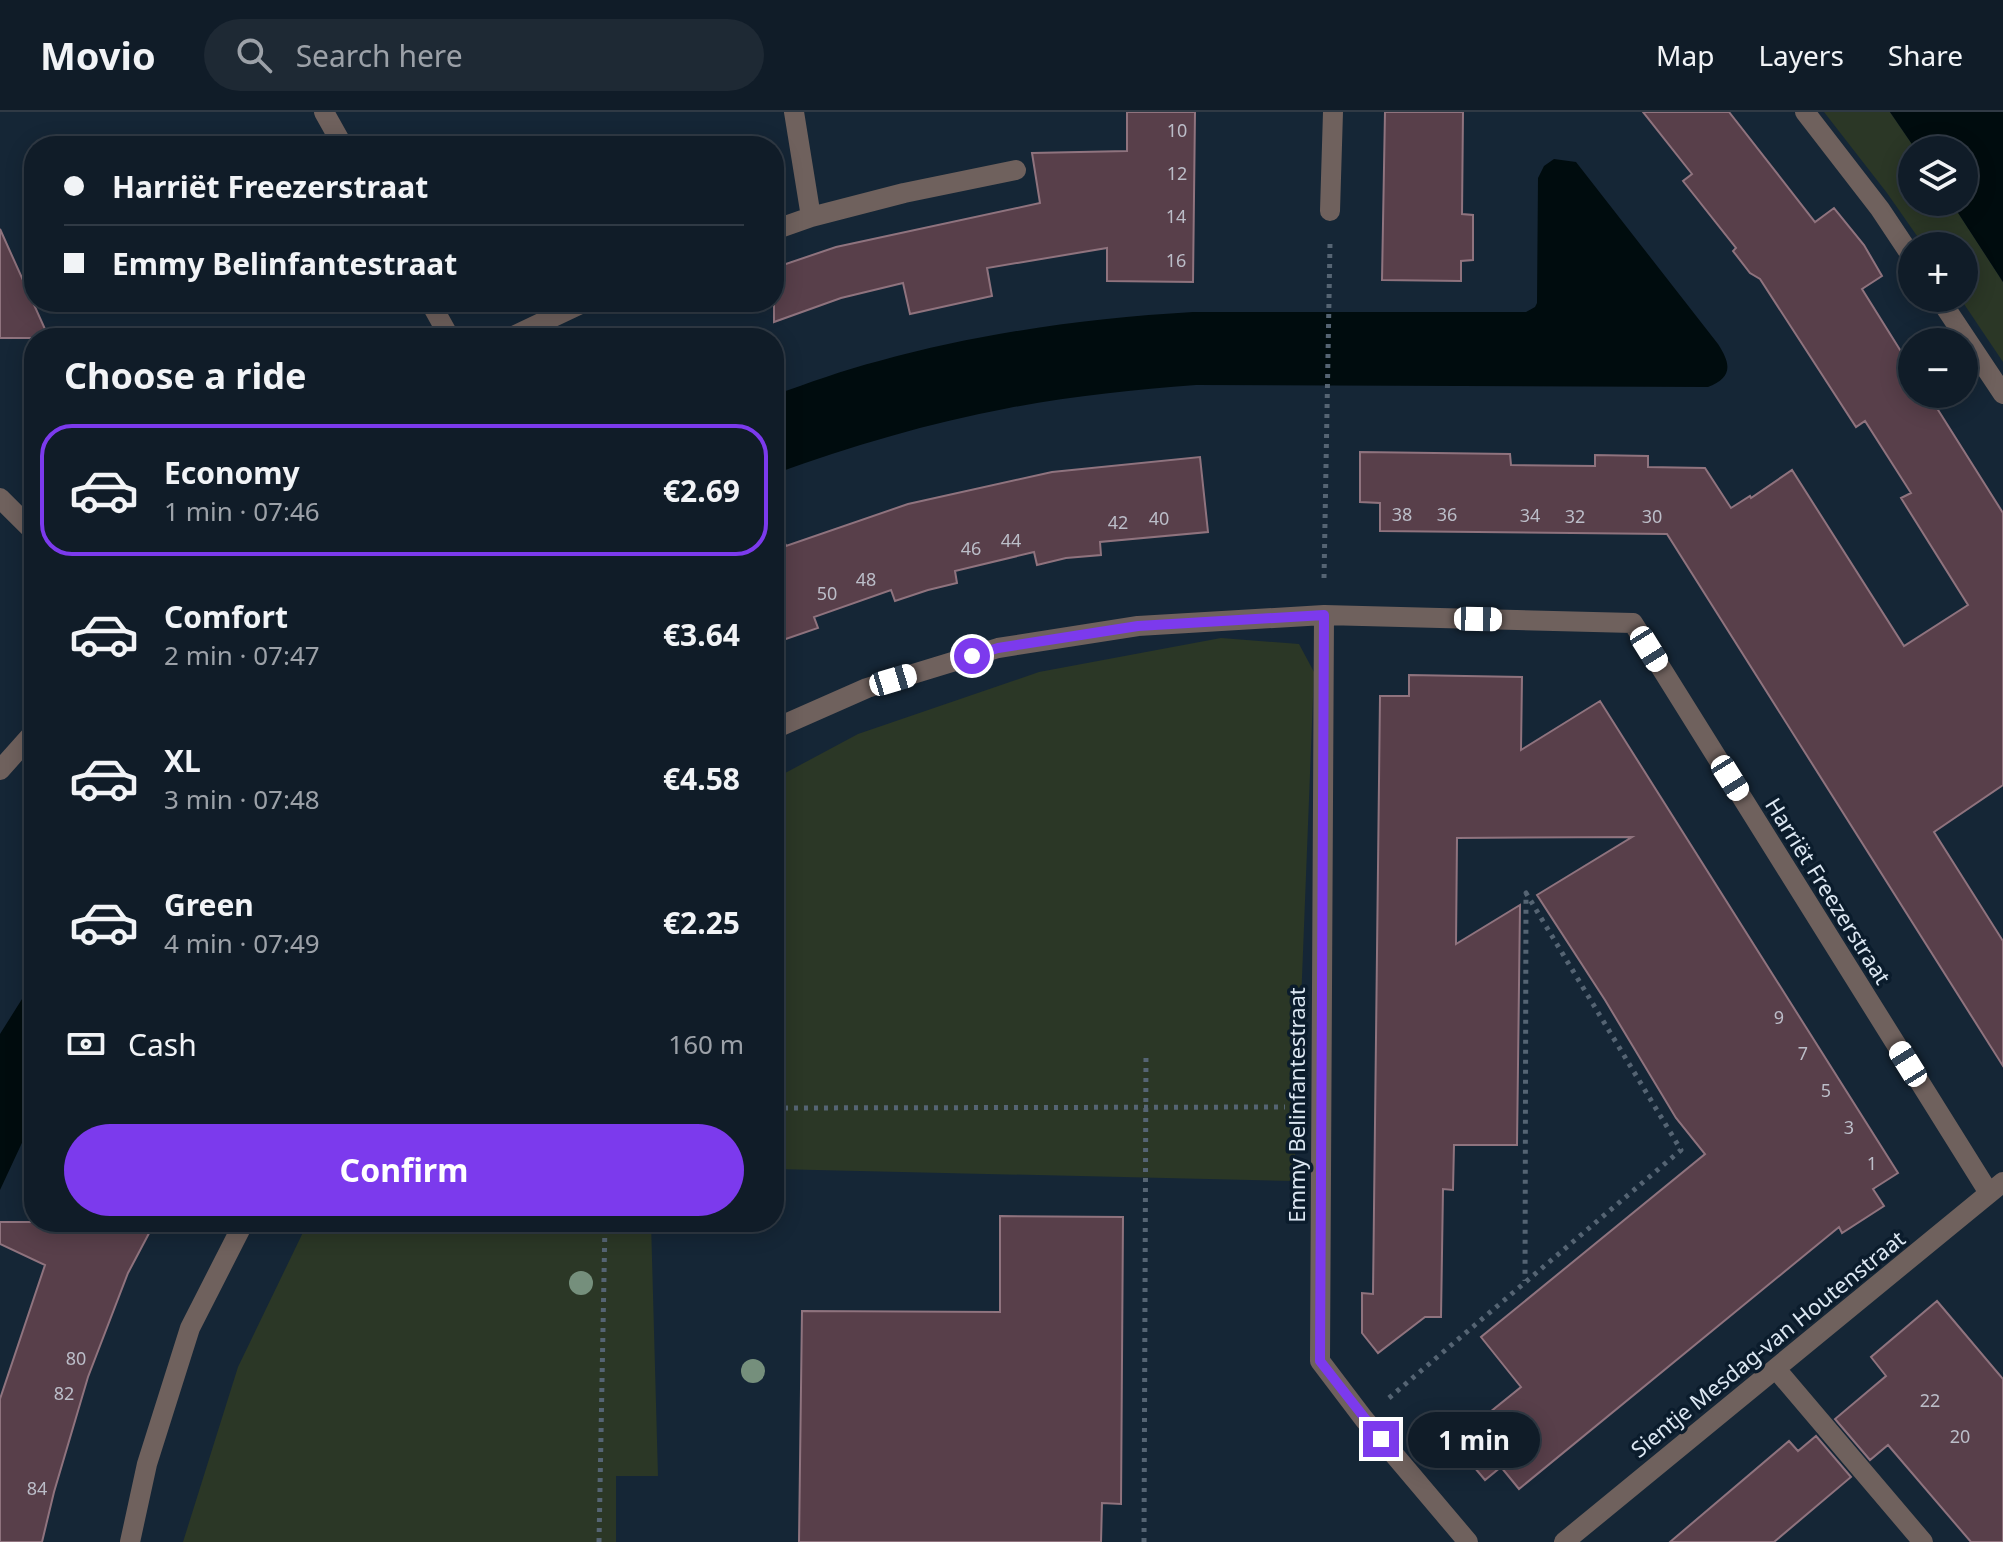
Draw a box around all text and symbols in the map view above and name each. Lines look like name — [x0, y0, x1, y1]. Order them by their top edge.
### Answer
search box — [204, 19, 764, 91]
text: Movio — [40, 29, 156, 81]
icon: search — [232, 33, 276, 77]
text: Search here — [296, 35, 463, 76]
text: Map — [1656, 36, 1714, 74]
text: Layers — [1758, 36, 1844, 74]
text: Share — [1888, 36, 1963, 74]
house number: 10 — [1167, 118, 1187, 142]
map controls — [1898, 136, 1978, 408]
button: layers — [1898, 136, 1978, 216]
house number: 12 — [1167, 161, 1187, 185]
text: Harriët Freezerstraat — [112, 166, 428, 207]
house number: 14 — [1166, 204, 1186, 228]
button: + — [1898, 232, 1978, 312]
text: Emmy Belinfantestraat — [112, 243, 457, 284]
house number: 16 — [1166, 248, 1186, 272]
button: − — [1898, 328, 1978, 408]
text: Choose a ride — [64, 351, 306, 400]
text: Economy — [164, 452, 300, 493]
icon: car — [68, 454, 140, 526]
text: €2.69 — [663, 470, 740, 511]
text: 1 min · 07:46 — [164, 493, 320, 529]
house number: 38 — [1392, 502, 1412, 526]
house number: 36 — [1437, 502, 1457, 526]
house number: 34 — [1520, 503, 1540, 527]
house number: 32 — [1565, 504, 1585, 528]
house number: 30 — [1642, 504, 1662, 528]
house number: 40 — [1149, 506, 1169, 530]
house number: 42 — [1108, 510, 1128, 534]
house number: 44 — [1001, 528, 1021, 552]
house number: 46 — [961, 536, 981, 560]
house number: 48 — [856, 567, 876, 591]
house number: 50 — [817, 581, 837, 605]
text: Comfort — [164, 596, 288, 637]
icon: car — [68, 598, 140, 670]
car — [1454, 607, 1502, 631]
text: €3.64 — [663, 614, 740, 655]
car — [1626, 622, 1672, 676]
text: 2 min · 07:47 — [164, 637, 320, 673]
route start — [954, 638, 990, 674]
car — [867, 662, 919, 698]
text: XL — [164, 740, 201, 781]
icon: car — [68, 742, 140, 814]
car — [1707, 751, 1753, 805]
text: €4.58 — [663, 758, 740, 799]
text: 3 min · 07:48 — [164, 781, 320, 817]
street label: Harriët Freezerstraat — [1759, 791, 1899, 990]
text: Green — [164, 884, 254, 925]
icon: car — [68, 886, 140, 958]
text: €2.25 — [663, 902, 740, 943]
text: 4 min · 07:49 — [164, 925, 320, 961]
street label: Emmy Belinfantestraat — [1281, 987, 1311, 1223]
house number: 9 — [1774, 1005, 1784, 1029]
icon: cash — [64, 1022, 108, 1066]
text: Cash — [128, 1024, 197, 1065]
text: 160 m — [668, 1026, 744, 1062]
car — [1885, 1037, 1931, 1091]
house number: 7 — [1798, 1041, 1808, 1065]
house number: 5 — [1821, 1078, 1831, 1102]
house number: 3 — [1844, 1115, 1854, 1139]
button: Confirm — [64, 1124, 744, 1216]
house number: 1 — [1867, 1151, 1877, 1175]
street label: Sientje Mesdag-van Houtenstraat — [1624, 1223, 1911, 1463]
house number: 80 — [66, 1346, 86, 1370]
house number: 82 — [54, 1381, 74, 1405]
house number: 22 — [1920, 1388, 1940, 1412]
callout: 1 min — [1409, 1411, 1541, 1467]
route end — [1363, 1421, 1399, 1457]
text: 1 min — [1438, 1422, 1510, 1458]
house number: 20 — [1950, 1424, 1970, 1448]
house number: 84 — [27, 1476, 47, 1500]

